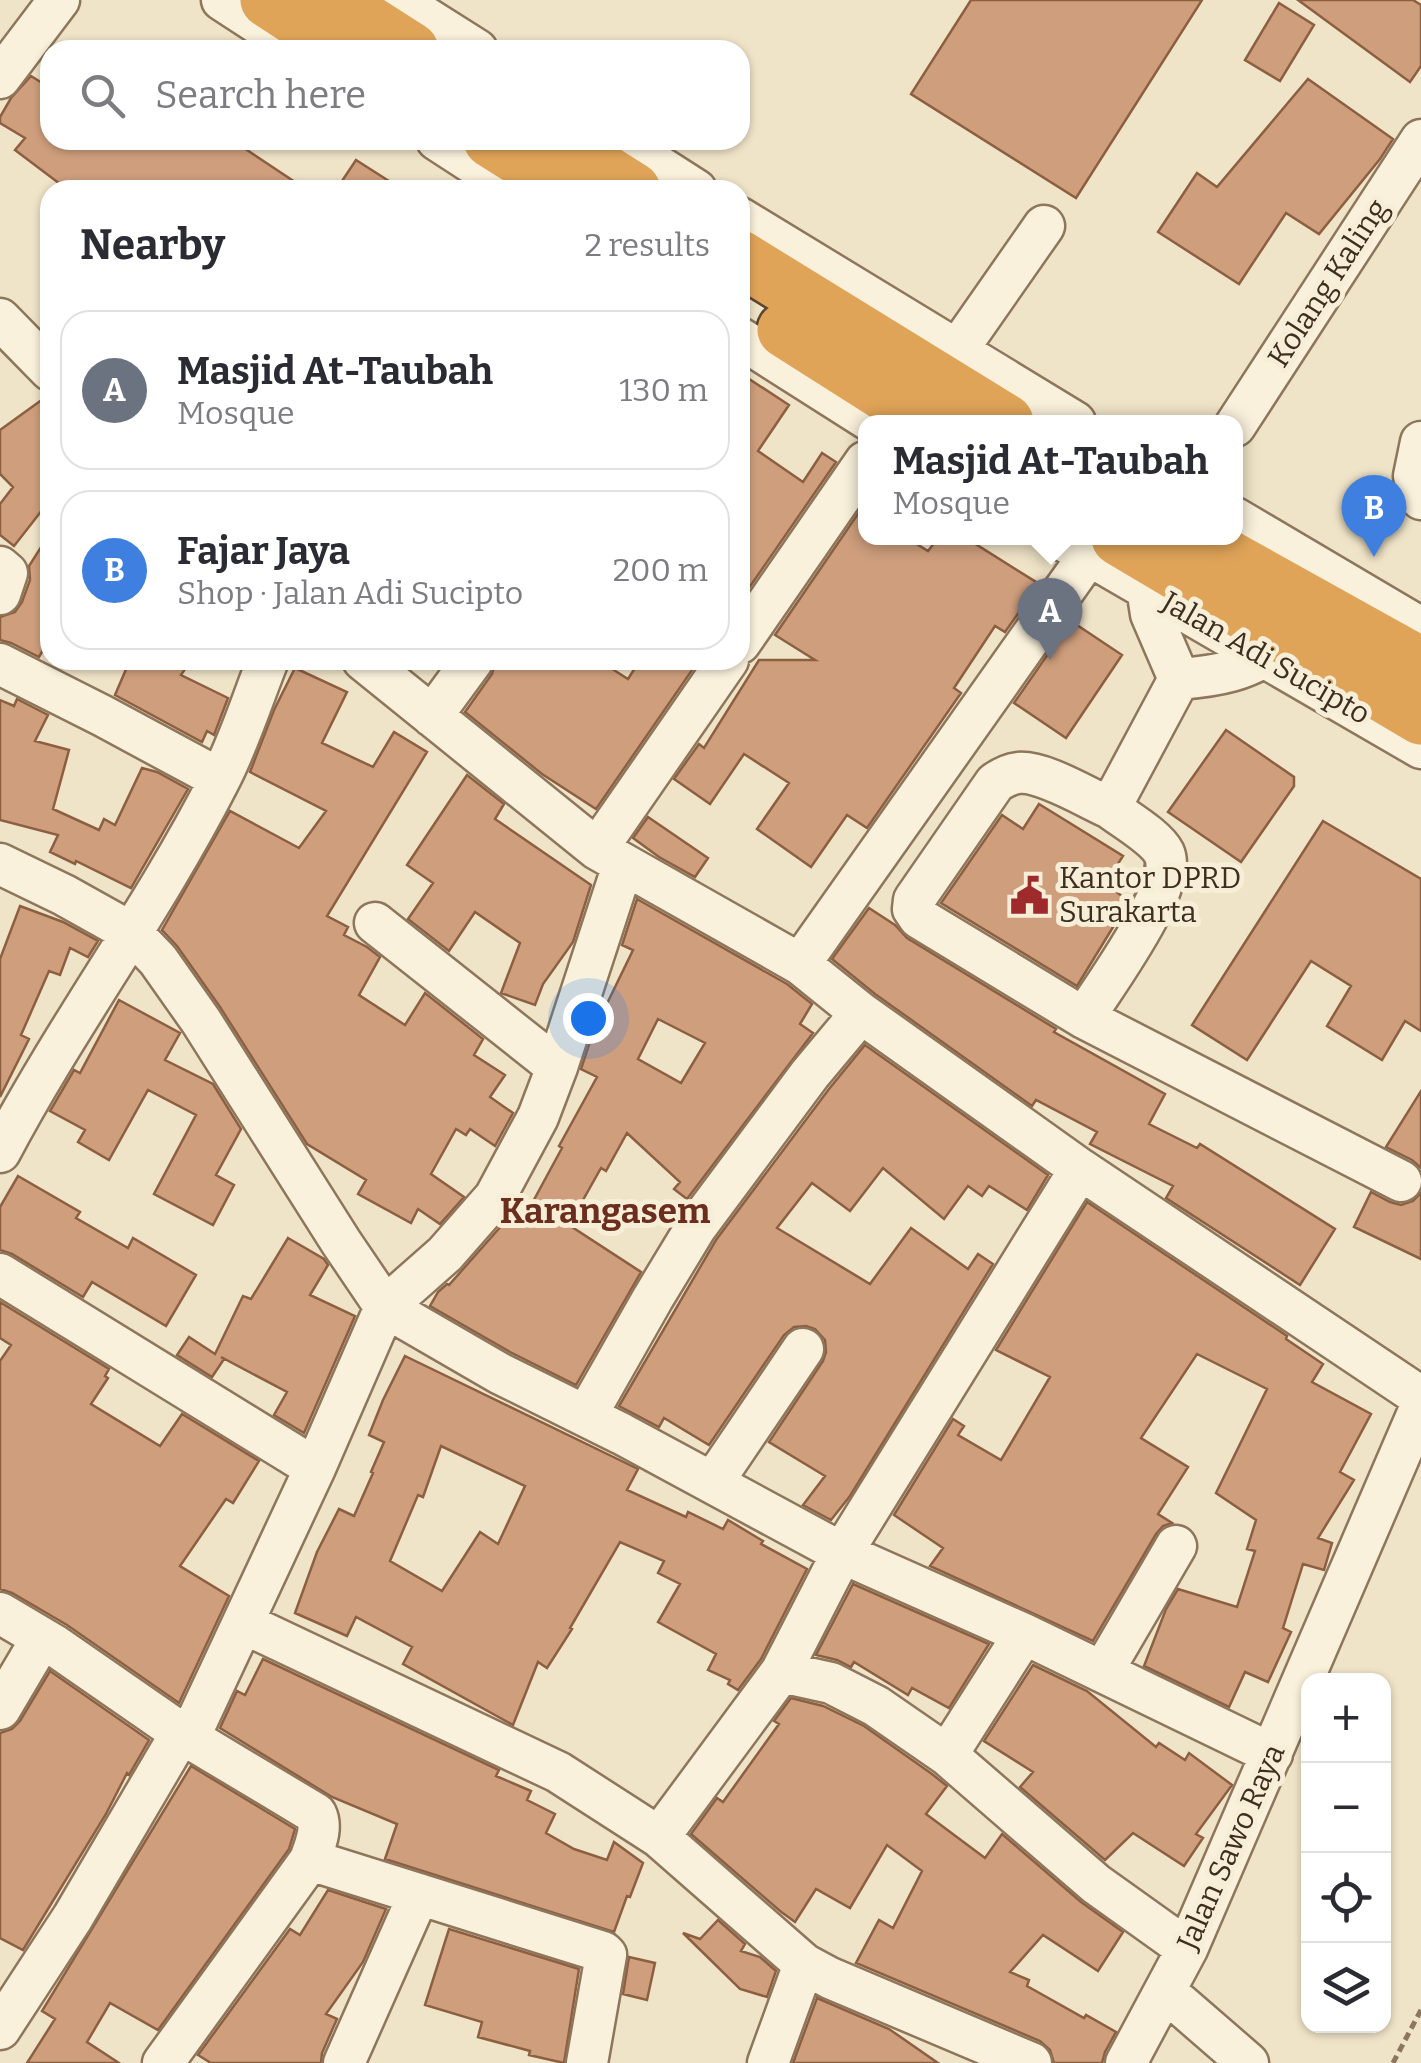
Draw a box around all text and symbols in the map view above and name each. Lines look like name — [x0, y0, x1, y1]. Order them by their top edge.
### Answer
search box — [40, 40, 750, 150]
icon: search — [75, 68, 130, 123]
text: Search here — [155, 72, 366, 118]
street label: Kolang Kaling — [1260, 192, 1396, 374]
text: Nearby — [80, 220, 225, 270]
text: 2 results — [584, 226, 710, 264]
text: Masjid At-Taubah — [177, 348, 493, 394]
text: A — [103, 371, 126, 409]
text: 130 m — [619, 371, 708, 409]
text: Mosque — [177, 394, 295, 432]
popup — [858, 415, 1243, 545]
text: Masjid At-Taubah — [892, 438, 1209, 484]
pin: B — [1342, 474, 1406, 557]
text: Mosque — [892, 484, 1010, 522]
text: Fajar Jaya — [177, 528, 350, 574]
text: B — [104, 551, 125, 589]
text: 200 m — [613, 551, 708, 589]
text: Shop · Jalan Adi Sucipto — [177, 574, 523, 612]
pin: A — [1018, 578, 1082, 660]
street label: Jalan Adi Sucipto — [1155, 583, 1376, 732]
place label: Kantor DPRD Surakarta — [1059, 860, 1241, 930]
public building icon: Kantor DPRD Surakarta — [1008, 874, 1050, 916]
your location — [563, 993, 614, 1044]
district label: Karangasem — [500, 1190, 711, 1232]
map controls — [1301, 1673, 1391, 2033]
button: + — [1301, 1673, 1391, 1763]
street label: Jalan Sawo Raya — [1169, 1739, 1292, 1956]
button: − — [1301, 1763, 1391, 1853]
button: locate — [1301, 1853, 1391, 1943]
button: layers — [1301, 1943, 1391, 2033]

